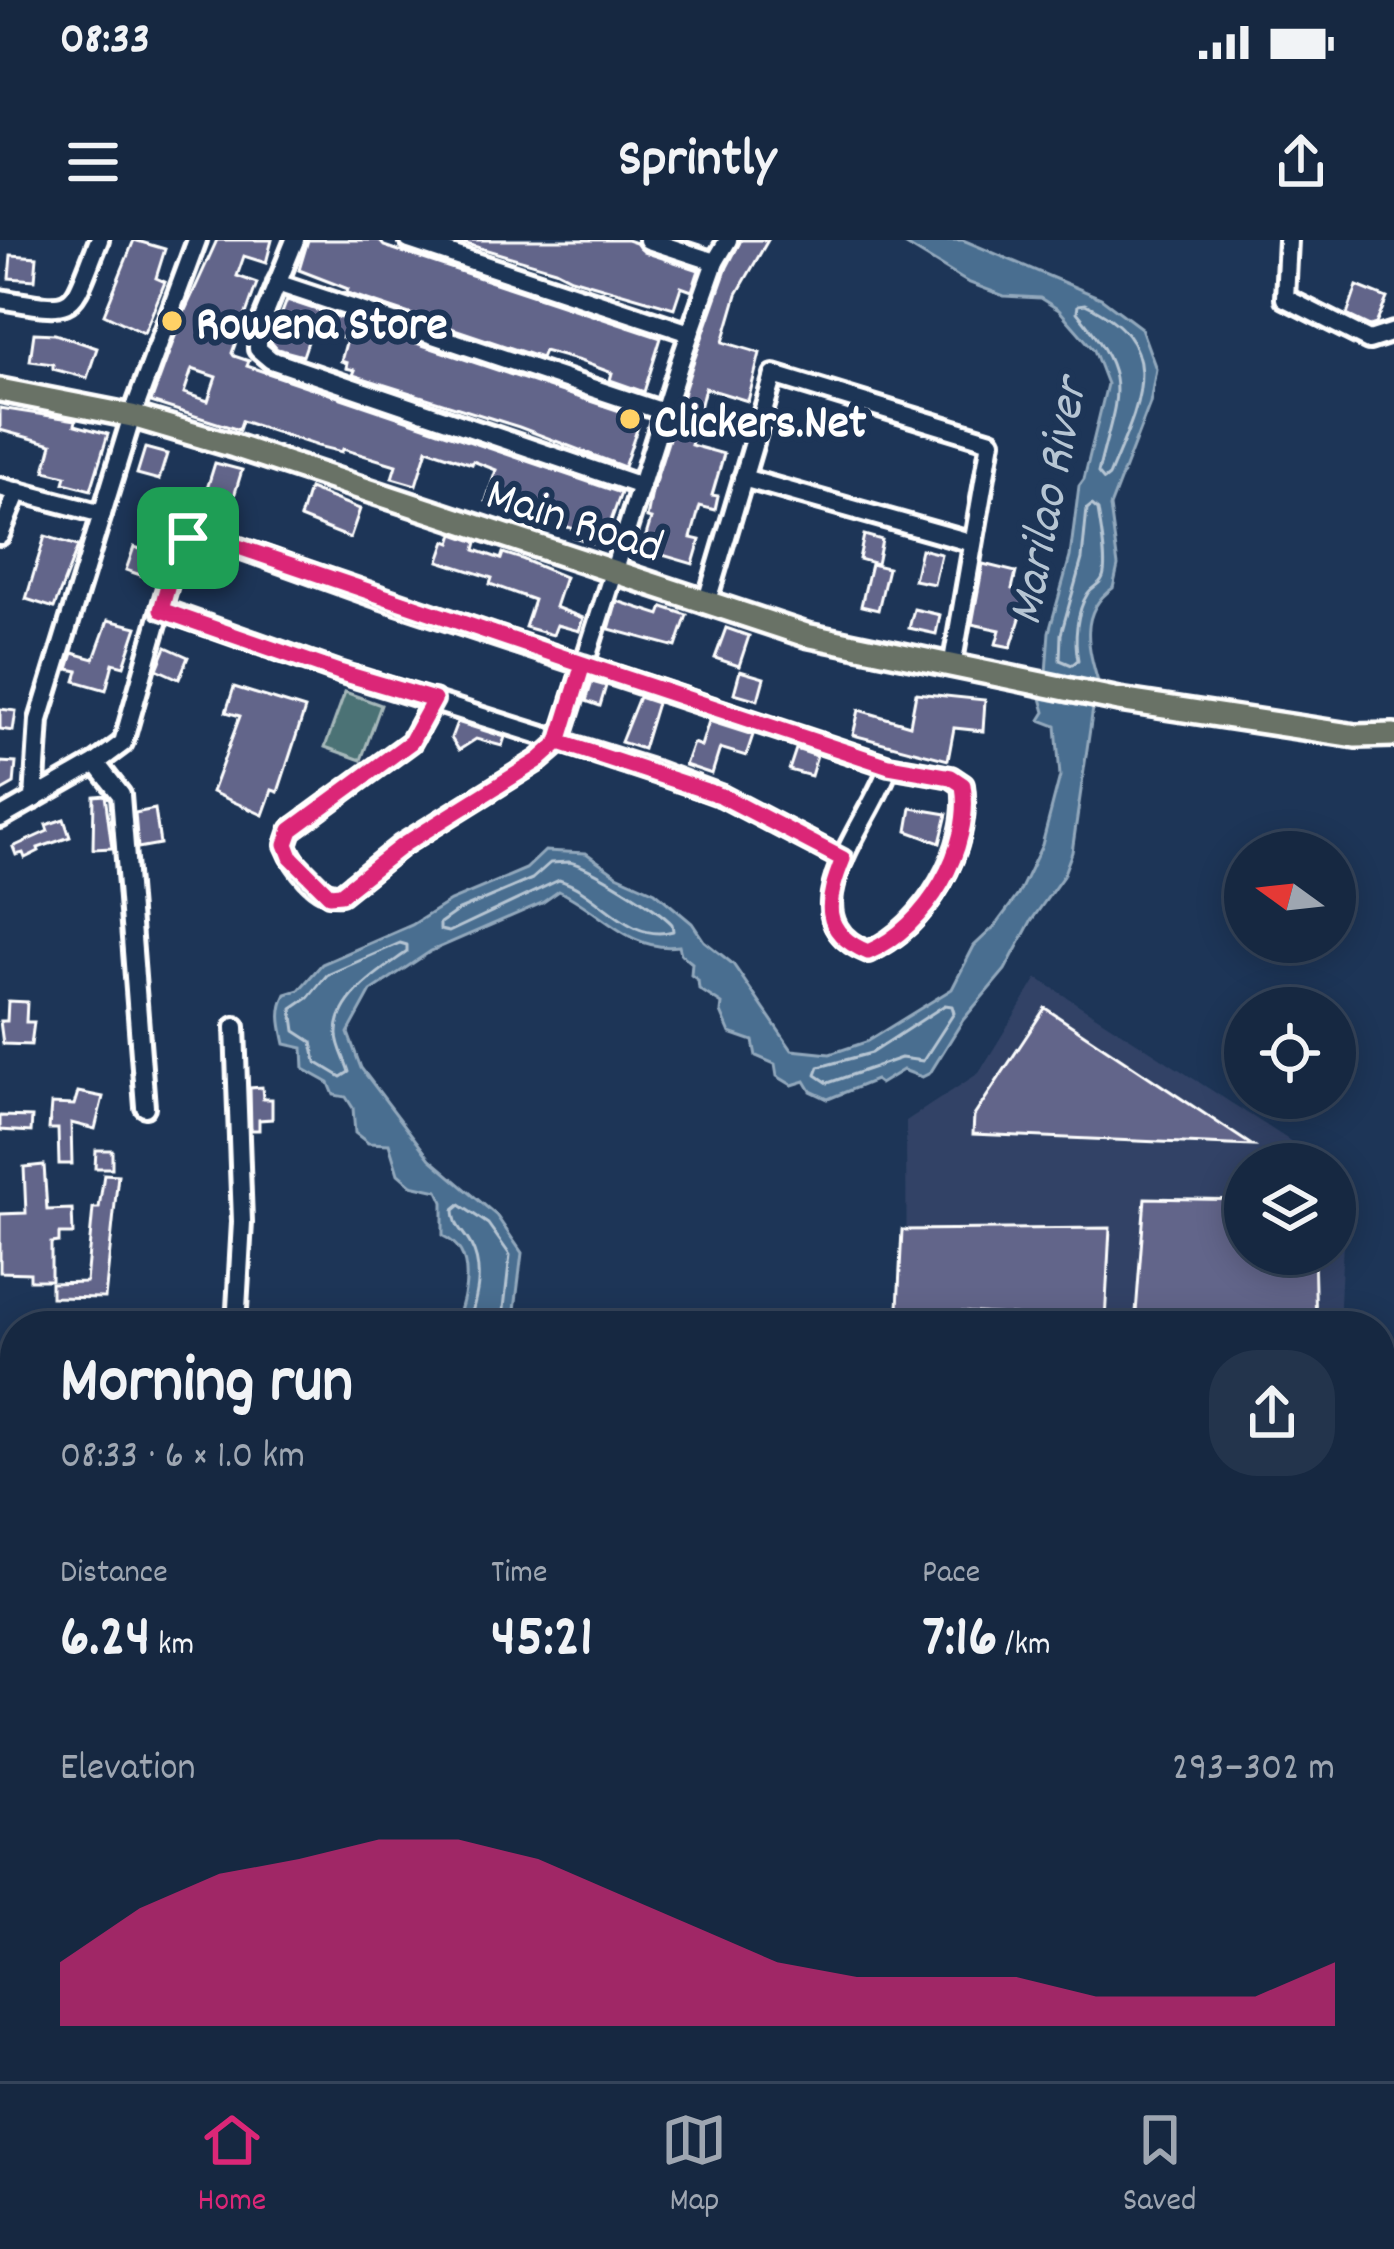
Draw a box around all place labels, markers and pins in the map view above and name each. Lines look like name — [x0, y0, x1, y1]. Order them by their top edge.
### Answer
place label: Rowena Store — [196, 294, 448, 363]
marker: Rowena Store — [159, 308, 185, 334]
place label: Clickers.Net — [654, 392, 867, 461]
marker: Clickers.Net — [617, 406, 643, 432]
pin — [137, 487, 239, 589]

